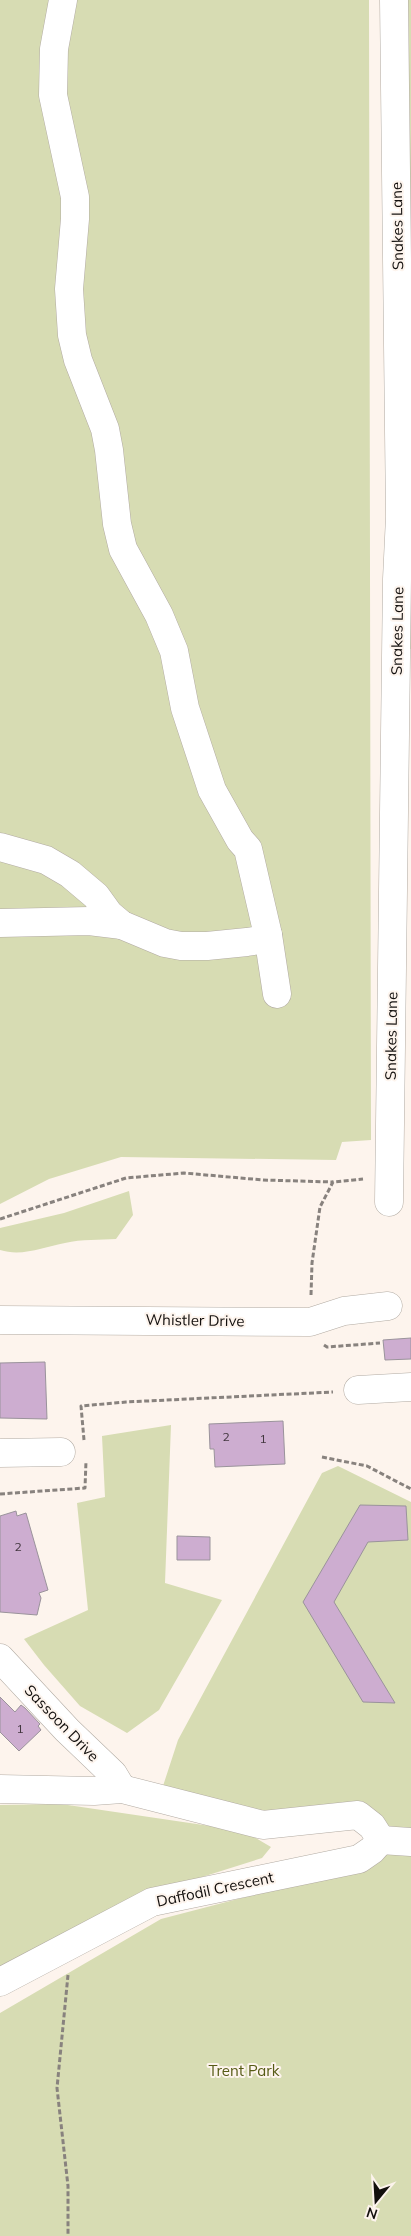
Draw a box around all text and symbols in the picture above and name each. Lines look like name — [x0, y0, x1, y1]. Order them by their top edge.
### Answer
street label: Snakes Lane — [387, 182, 407, 270]
street label: Snakes Lane — [387, 587, 407, 675]
street label: Snakes Lane — [381, 992, 401, 1080]
street label: Whistler Drive — [145, 1310, 245, 1330]
house number: 2 — [222, 1429, 230, 1444]
house number: 1 — [259, 1431, 267, 1446]
house number: 2 — [14, 1539, 22, 1554]
street label: Sassoon Drive — [21, 1681, 103, 1765]
house number: 1 — [16, 1721, 24, 1736]
street label: Daffodil Crescent — [155, 1867, 275, 1911]
park label: Trent Park — [209, 2061, 280, 2080]
north arrow — [351, 2176, 401, 2226]
text: N — [364, 2203, 380, 2224]

